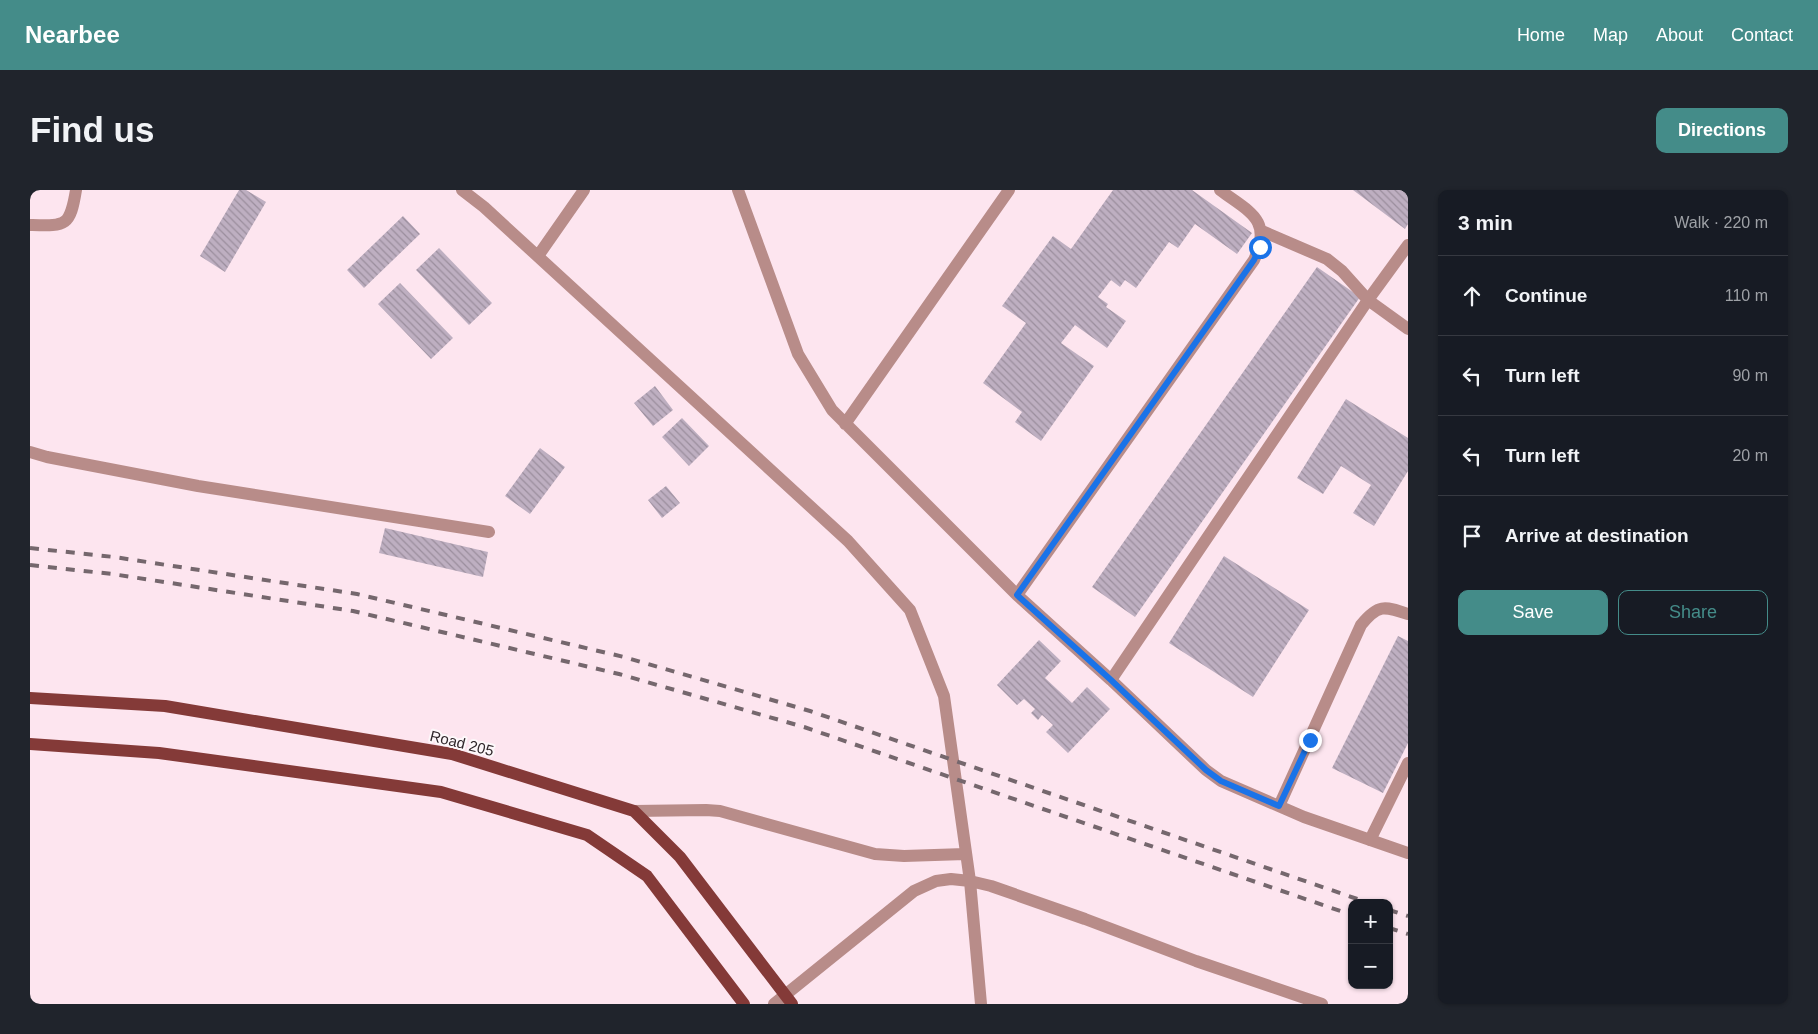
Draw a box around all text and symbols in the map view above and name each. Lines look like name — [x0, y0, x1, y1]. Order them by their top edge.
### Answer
text: Nearbee — [25, 21, 120, 48]
text: Home — [1517, 25, 1565, 45]
text: Map — [1593, 25, 1628, 45]
text: About — [1656, 25, 1703, 45]
text: Contact — [1731, 25, 1793, 45]
button: Directions — [1656, 108, 1788, 153]
text: Find us — [30, 110, 154, 149]
text: 3 min — [1458, 211, 1513, 234]
text: Walk · 220 m — [1674, 214, 1768, 231]
route start — [1249, 236, 1272, 259]
icon: ahead — [1458, 282, 1486, 310]
text: Continue — [1505, 285, 1587, 306]
text: 110 m — [1725, 287, 1768, 304]
icon: left — [1458, 362, 1486, 390]
text: Turn left — [1505, 365, 1580, 386]
text: 90 m — [1732, 367, 1768, 384]
icon: left — [1458, 442, 1486, 470]
text: Turn left — [1505, 445, 1580, 466]
text: 20 m — [1732, 447, 1768, 464]
icon: arrive — [1458, 522, 1486, 550]
text: Arrive at destination — [1505, 525, 1689, 546]
button: Save — [1458, 590, 1608, 635]
button: Share — [1618, 590, 1768, 635]
street label: Road 205 — [428, 727, 496, 759]
route end — [1299, 729, 1322, 752]
map controls — [1348, 899, 1393, 989]
button: + — [1348, 899, 1393, 944]
button: − — [1348, 944, 1393, 989]

